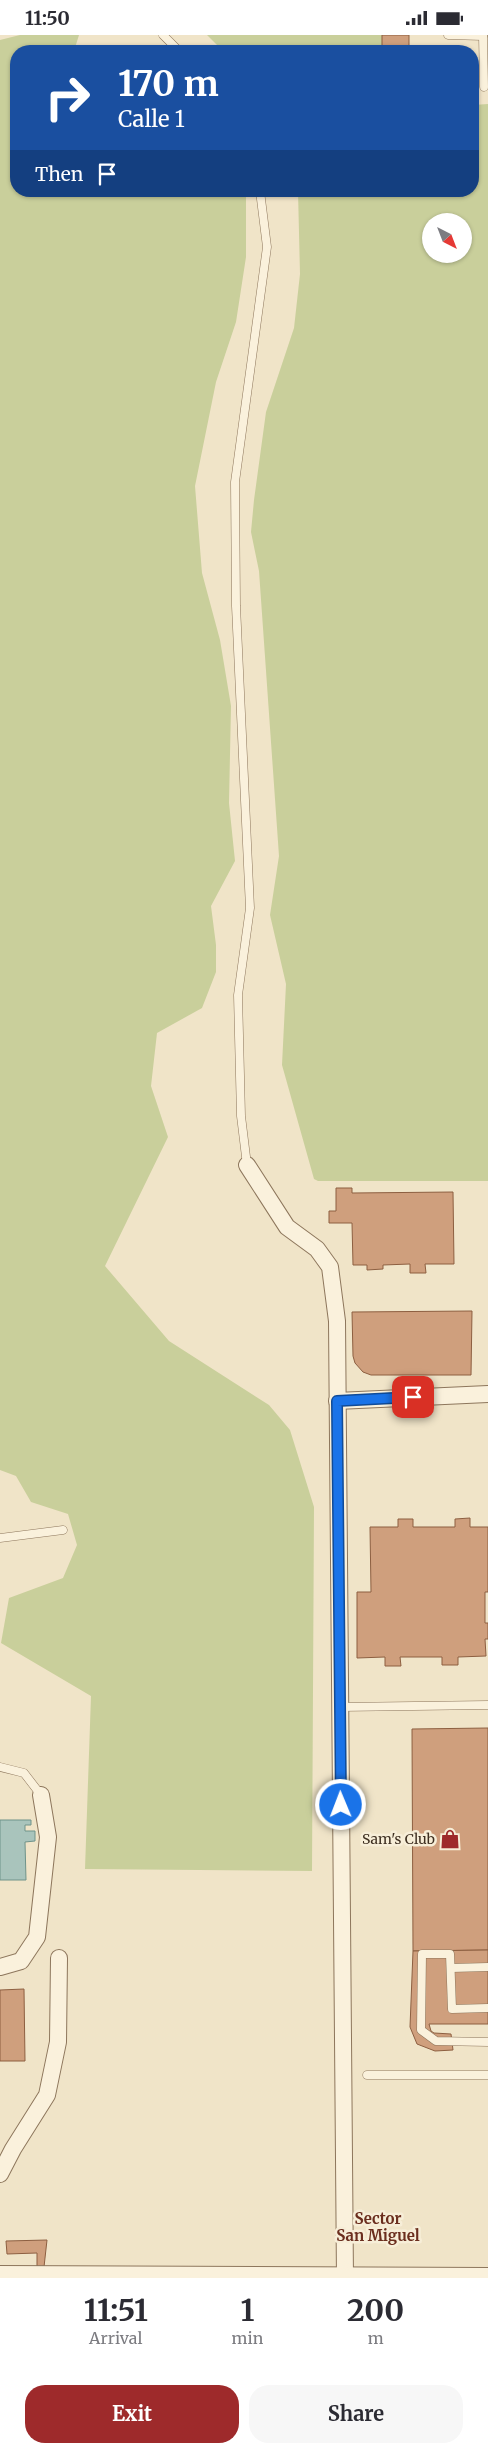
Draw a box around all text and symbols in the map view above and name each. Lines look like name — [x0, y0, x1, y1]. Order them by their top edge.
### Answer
text: 11:50 — [25, 6, 70, 30]
text: 170 m — [118, 62, 219, 106]
icon: right — [35, 65, 100, 130]
text: Calle 1 — [118, 105, 185, 133]
icon: arrive — [93, 160, 121, 188]
text: Then — [35, 162, 83, 186]
north arrow — [422, 213, 472, 263]
map controls — [422, 213, 472, 263]
pin — [392, 1376, 434, 1418]
icon: arrive — [399, 1383, 427, 1411]
position arrow — [314, 1778, 366, 1830]
shop icon: Sam's Club — [439, 1828, 461, 1850]
place label: Sam's Club — [362, 1830, 435, 1848]
district label: Sector San Miguel — [336, 2209, 420, 2245]
text: 11:51 — [84, 2291, 148, 2329]
text: 1 — [240, 2291, 254, 2329]
text: 200 — [347, 2291, 404, 2329]
text: Arrival — [89, 2328, 143, 2348]
text: min — [232, 2328, 263, 2348]
text: m — [368, 2328, 384, 2348]
button: Exit — [25, 2385, 239, 2443]
button: Share — [249, 2385, 463, 2443]

